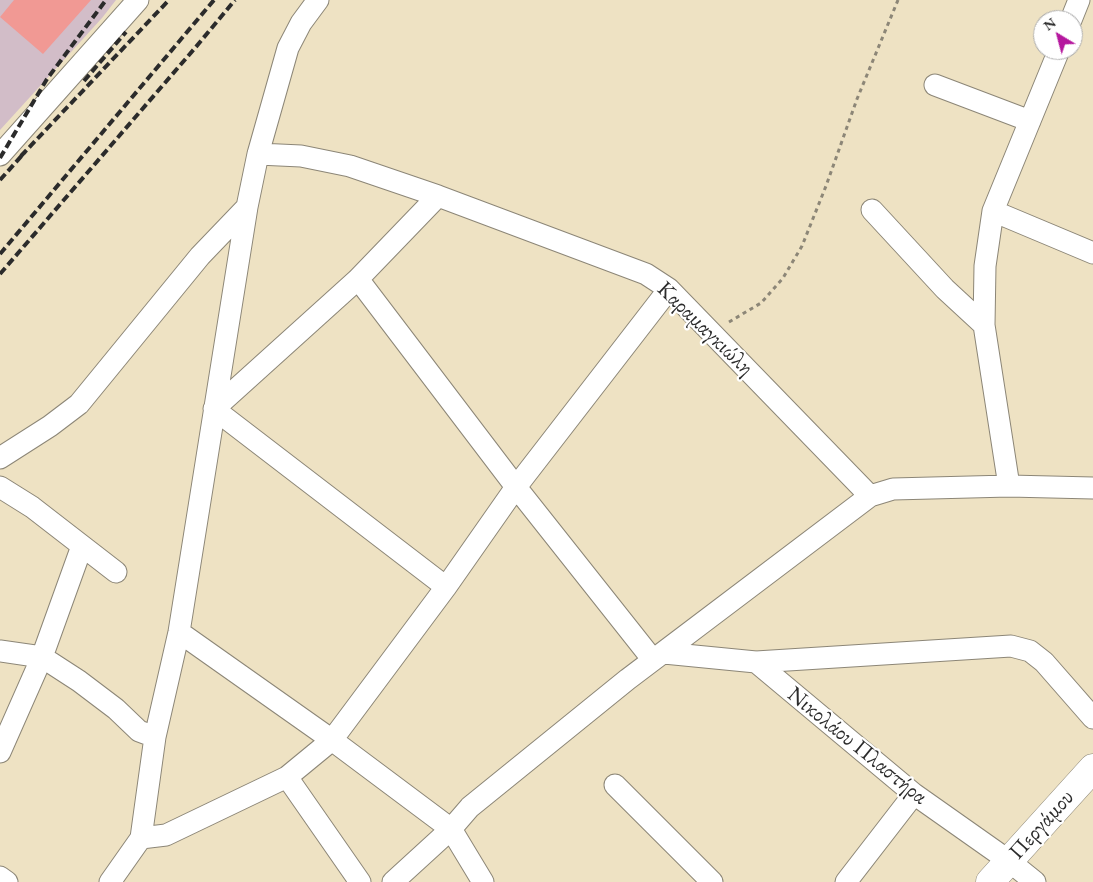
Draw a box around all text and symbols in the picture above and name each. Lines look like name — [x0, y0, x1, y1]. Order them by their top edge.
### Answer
north arrow — [1033, 10, 1083, 60]
text: N — [1040, 13, 1060, 34]
street label: Καραμαγκιώλη — [651, 277, 759, 381]
street label: Νικολάου Πλαστήρα — [782, 682, 932, 810]
street label: Περγάμου — [1004, 785, 1080, 865]

